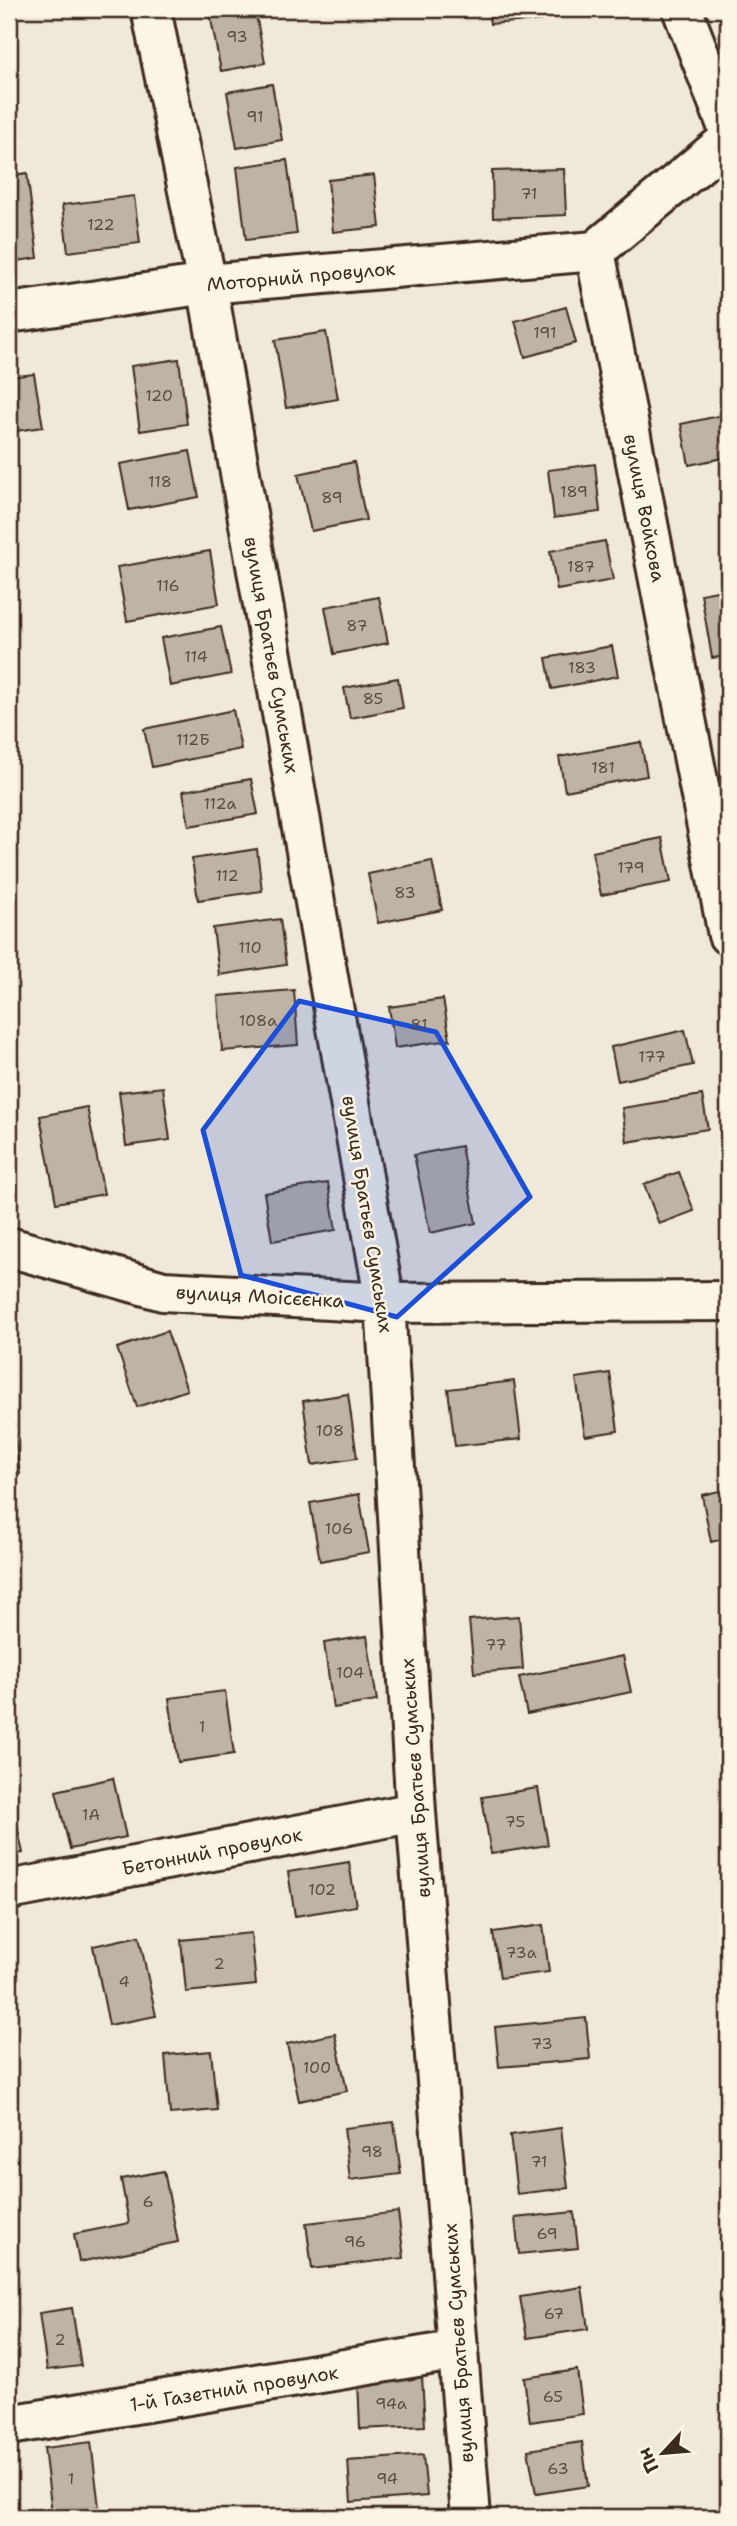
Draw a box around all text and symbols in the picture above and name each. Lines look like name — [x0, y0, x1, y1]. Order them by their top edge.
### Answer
house number: 93 — [226, 26, 248, 47]
house number: 91 — [246, 106, 264, 127]
house number: 71 — [520, 183, 538, 204]
house number: 122 — [87, 214, 115, 235]
street label: Моторний провулок — [206, 256, 396, 297]
house number: 191 — [533, 322, 557, 343]
house number: 120 — [145, 385, 173, 406]
street label: вулиця Войкова — [618, 432, 671, 585]
house number: 118 — [148, 471, 172, 492]
house number: 189 — [560, 481, 588, 502]
house number: 89 — [321, 487, 343, 508]
street label: вулиця Братьєв Сумських — [238, 535, 305, 775]
house number: 187 — [567, 556, 595, 577]
house number: 116 — [156, 575, 180, 596]
house number: 87 — [346, 615, 368, 636]
house number: 114 — [184, 646, 208, 667]
house number: 183 — [568, 657, 596, 678]
house number: 85 — [363, 688, 383, 709]
house number: 112Б — [176, 729, 210, 750]
house number: 181 — [591, 757, 615, 778]
house number: 112а — [203, 793, 237, 814]
house number: 179 — [617, 857, 645, 878]
house number: 112 — [215, 865, 239, 886]
house number: 83 — [394, 882, 416, 903]
house number: 110 — [238, 937, 262, 958]
house number: 108а — [239, 1010, 277, 1031]
house number: 81 — [410, 1014, 428, 1035]
house number: 177 — [638, 1046, 666, 1067]
street label: вулиця Братьєв Сумських — [336, 1094, 399, 1335]
street label: вулиця Моісєєнка — [175, 1280, 345, 1313]
house number: 108 — [316, 1420, 344, 1441]
house number: 106 — [325, 1518, 353, 1539]
house number: 77 — [485, 1634, 507, 1655]
street label: вулиця Братьєв Сумських — [395, 1657, 436, 1898]
house number: 104 — [336, 1662, 364, 1683]
house number: 1 — [199, 1716, 205, 1737]
house number: 1А — [82, 1804, 100, 1825]
house number: 75 — [505, 1811, 525, 1832]
street label: Бетонний провулок — [120, 1822, 304, 1881]
house number: 102 — [308, 1879, 336, 1900]
house number: 73а — [505, 1942, 537, 1963]
house number: 2 — [213, 1953, 225, 1974]
house number: 4 — [118, 1971, 130, 1992]
house number: 73 — [531, 2033, 553, 2054]
house number: 100 — [303, 2057, 331, 2078]
house number: 98 — [361, 2141, 383, 2162]
house number: 71 — [530, 2151, 548, 2172]
house number: 6 — [142, 2191, 154, 2212]
street label: вулиця Братьєв Сумських — [438, 2222, 479, 2463]
house number: 69 — [536, 2223, 558, 2244]
house number: 96 — [344, 2231, 366, 2252]
house number: 67 — [544, 2303, 564, 2324]
house number: 2 — [54, 2329, 66, 2350]
street label: 1-й Газетний провулок — [128, 2360, 340, 2417]
house number: 65 — [543, 2386, 563, 2407]
house number: 94а — [375, 2393, 407, 2414]
north arrow — [628, 2418, 698, 2488]
text: Пн — [631, 2443, 665, 2477]
house number: 63 — [547, 2458, 569, 2479]
house number: 1 — [68, 2468, 74, 2489]
house number: 94 — [376, 2468, 398, 2489]

